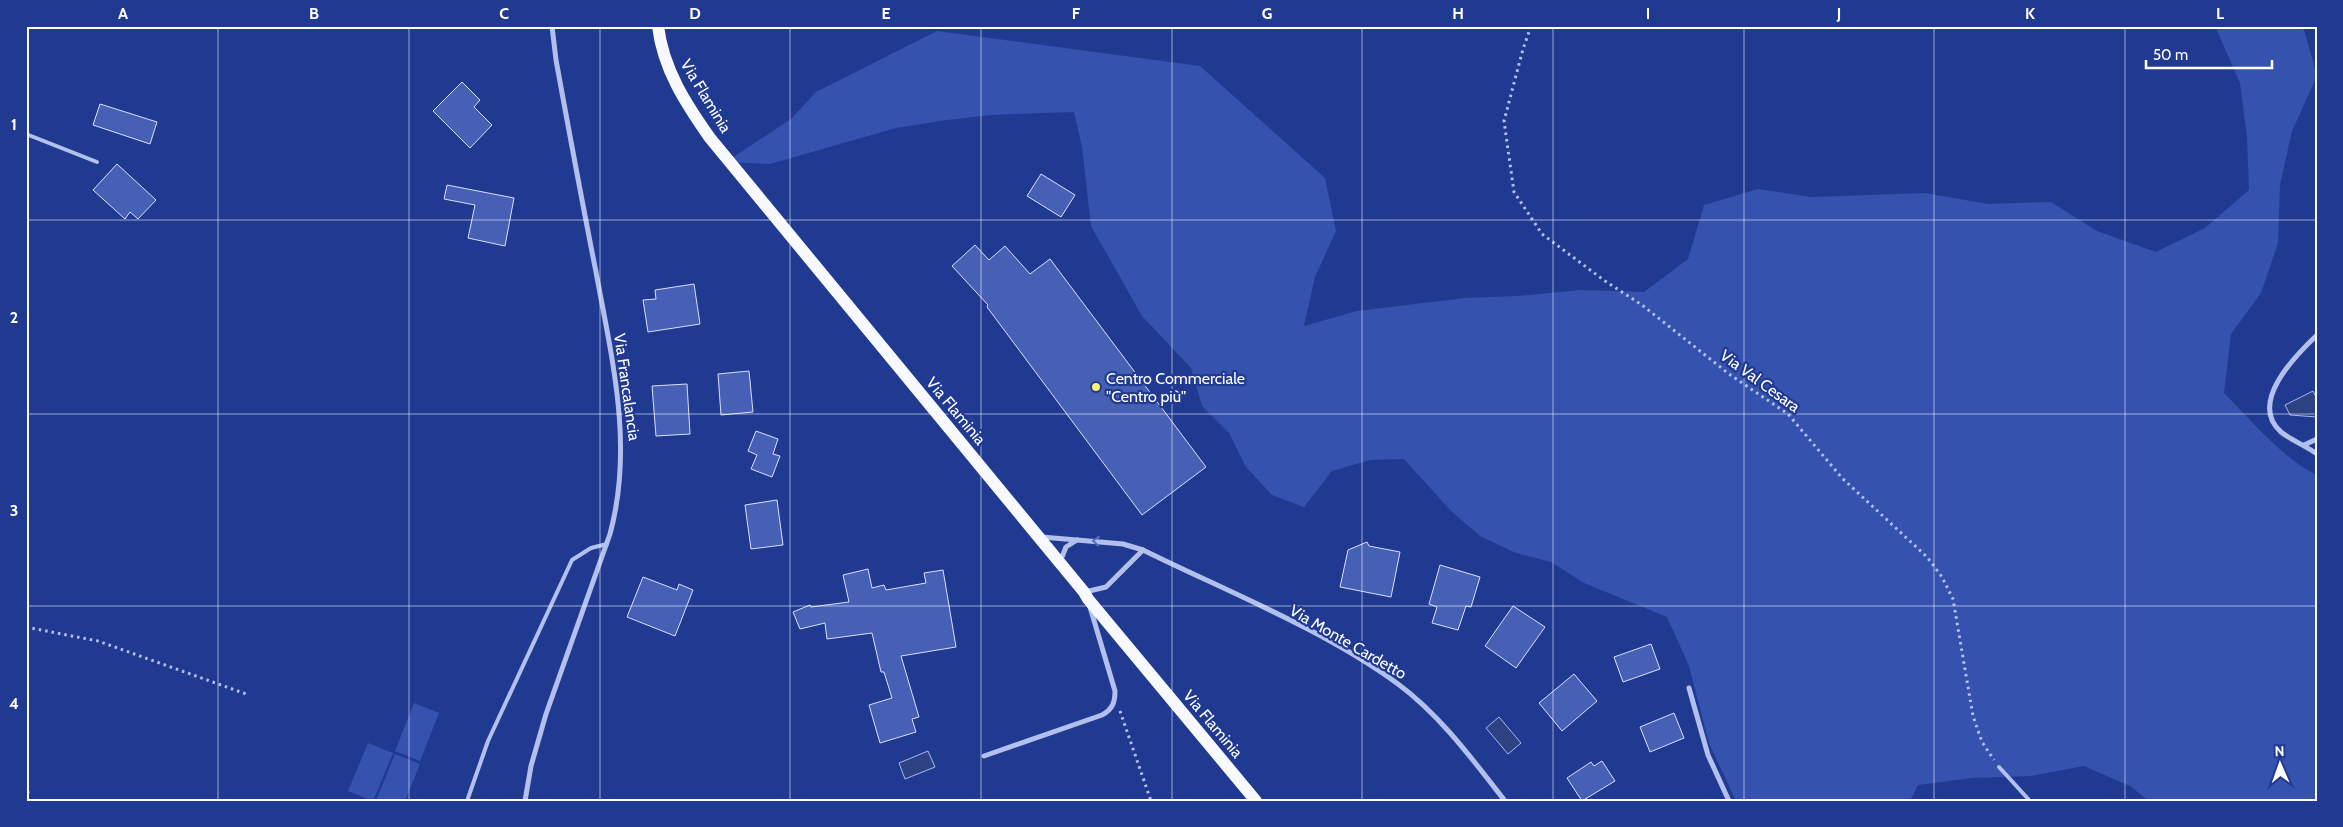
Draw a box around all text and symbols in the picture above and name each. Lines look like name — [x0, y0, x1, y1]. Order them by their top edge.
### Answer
text: A — [118, 4, 128, 23]
text: B — [309, 4, 319, 23]
text: C — [499, 4, 509, 23]
text: D — [689, 4, 701, 23]
text: E — [881, 4, 891, 23]
text: F — [1072, 4, 1081, 23]
text: G — [1262, 4, 1272, 23]
text: H — [1452, 4, 1464, 23]
text: I — [1646, 4, 1650, 23]
text: J — [1836, 4, 1841, 23]
text: K — [2025, 4, 2035, 23]
text: L — [2216, 4, 2224, 23]
scale bar — [2146, 38, 2272, 70]
text: 50 m — [2153, 46, 2188, 64]
street label: Via Flaminia — [677, 56, 736, 136]
text: 1 — [11, 115, 17, 134]
text: 2 — [10, 308, 18, 327]
street label: Via Francalancia — [610, 332, 644, 442]
street label: Via Val Cesara — [1716, 346, 1804, 417]
place label: Centro Commerciale "Centro più" — [1106, 369, 1245, 406]
street label: Via Flaminia — [922, 373, 990, 449]
marker: Centro Commerciale "Centro più" — [1090, 381, 1102, 393]
text: 3 — [10, 501, 18, 520]
one-way arrow — [1091, 536, 1099, 547]
street label: Via Monte Cardetto — [1286, 601, 1410, 683]
street label: Via Flaminia — [1179, 686, 1247, 762]
text: 4 — [9, 694, 19, 713]
north arrow — [2256, 740, 2306, 790]
text: N — [2274, 742, 2285, 760]

